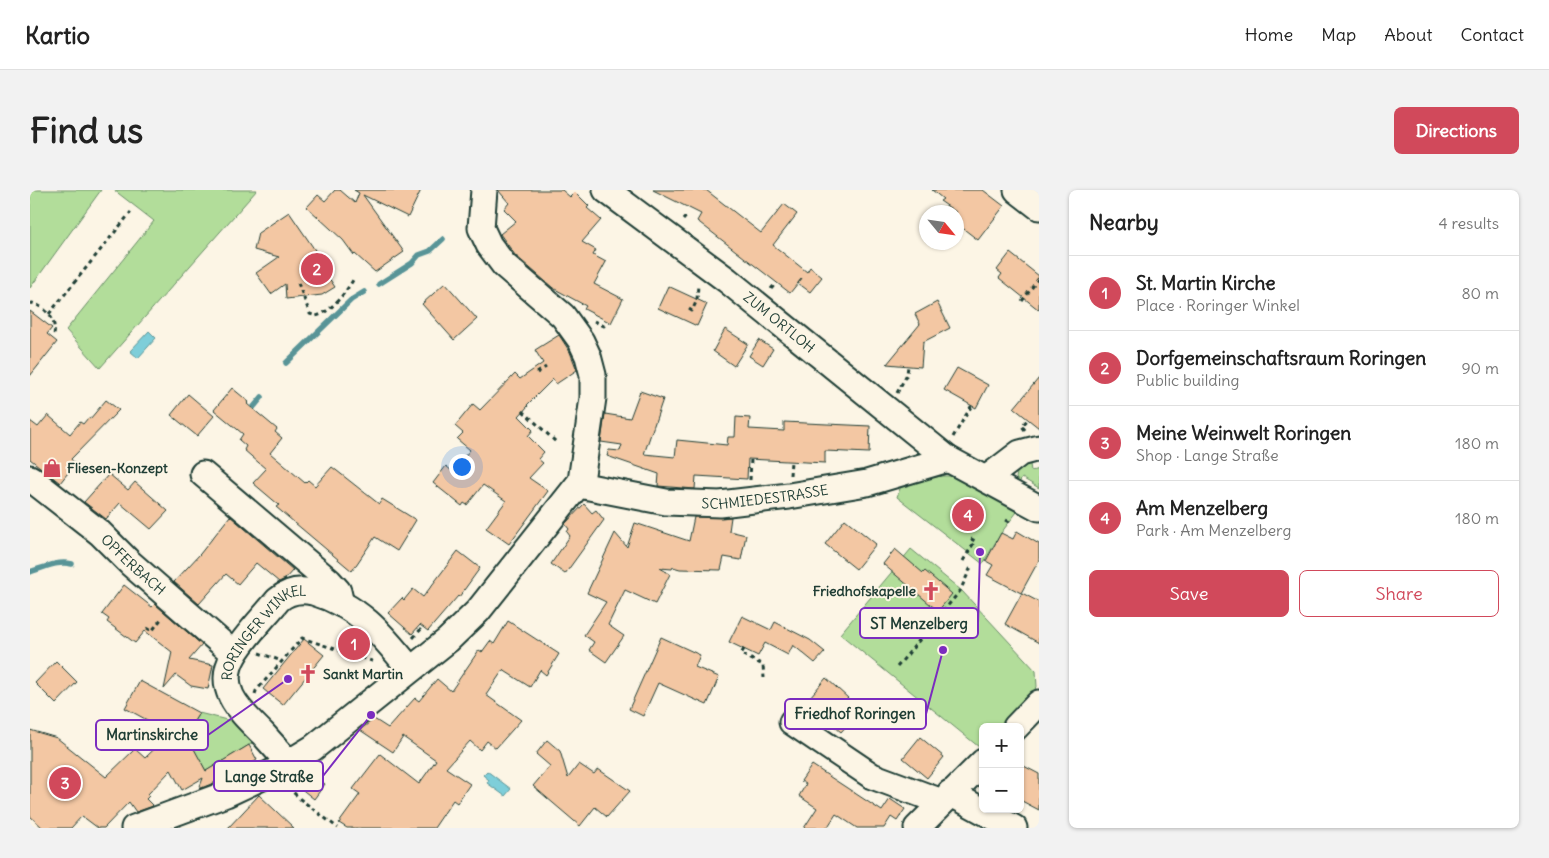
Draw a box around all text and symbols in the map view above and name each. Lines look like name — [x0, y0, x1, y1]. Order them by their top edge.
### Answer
text: Kartio — [25, 20, 90, 50]
text: Home — [1245, 23, 1293, 46]
text: Map — [1321, 23, 1356, 46]
text: About — [1384, 23, 1432, 46]
text: Contact — [1460, 23, 1524, 46]
button: Directions — [1394, 107, 1519, 154]
text: Find us — [30, 108, 143, 152]
north arrow — [919, 205, 964, 250]
text: Nearby — [1089, 209, 1159, 236]
text: 4 results — [1438, 213, 1499, 233]
pin: 2 — [301, 250, 333, 288]
text: St. Martin Kirche — [1136, 271, 1276, 295]
text: 1 — [1102, 283, 1108, 303]
text: 80 m — [1461, 283, 1499, 303]
street label: ZUM ORTLOH — [740, 288, 819, 357]
text: Place · Roringer Winkel — [1136, 295, 1300, 315]
text: Dorfgemeinschaftsraum Roringen — [1136, 346, 1426, 370]
text: 2 — [1101, 358, 1109, 378]
text: 90 m — [1461, 358, 1499, 378]
text: Public building — [1136, 370, 1239, 390]
text: Meine Weinwelt Roringen — [1136, 421, 1351, 445]
text: 3 — [1100, 433, 1110, 453]
text: 180 m — [1455, 433, 1499, 453]
text: Shop · Lange Straße — [1136, 445, 1279, 465]
your location — [449, 454, 475, 480]
shop icon: Fliesen-Konzept — [41, 457, 63, 479]
place label: Fliesen-Konzept — [67, 459, 168, 477]
street label: SCHMIEDESTRASSE — [701, 481, 830, 513]
pin: 4 — [952, 496, 984, 534]
text: Am Menzelberg — [1136, 496, 1268, 520]
text: 4 — [1100, 508, 1110, 528]
text: 180 m — [1455, 508, 1499, 528]
text: Park · Am Menzelberg — [1136, 520, 1291, 540]
street label: OPFERBACH — [97, 530, 169, 599]
button: Save — [1089, 570, 1289, 617]
button: Share — [1299, 570, 1499, 617]
church icon: Friedhofskapelle — [920, 580, 942, 602]
street label: RORINGER WINKEL — [218, 582, 307, 681]
place label: Friedhofskapelle — [813, 582, 916, 600]
callout: ST Menzelberg — [860, 608, 978, 638]
text: ST Menzelberg — [870, 614, 968, 634]
pin: 1 — [338, 625, 370, 663]
church icon: Sankt Martin — [297, 663, 319, 685]
place label: Sankt Martin — [323, 665, 403, 683]
callout: Friedhof Roringen — [785, 699, 926, 729]
text: Friedhof Roringen — [795, 704, 916, 724]
callout: Martinskirche — [96, 720, 208, 750]
map controls — [979, 723, 1024, 813]
button: + — [979, 723, 1024, 768]
text: Martinskirche — [106, 725, 198, 744]
callout: Lange Straße — [214, 761, 323, 791]
pin: 3 — [49, 764, 81, 802]
text: Lange Straße — [224, 767, 314, 787]
button: − — [979, 768, 1024, 813]

